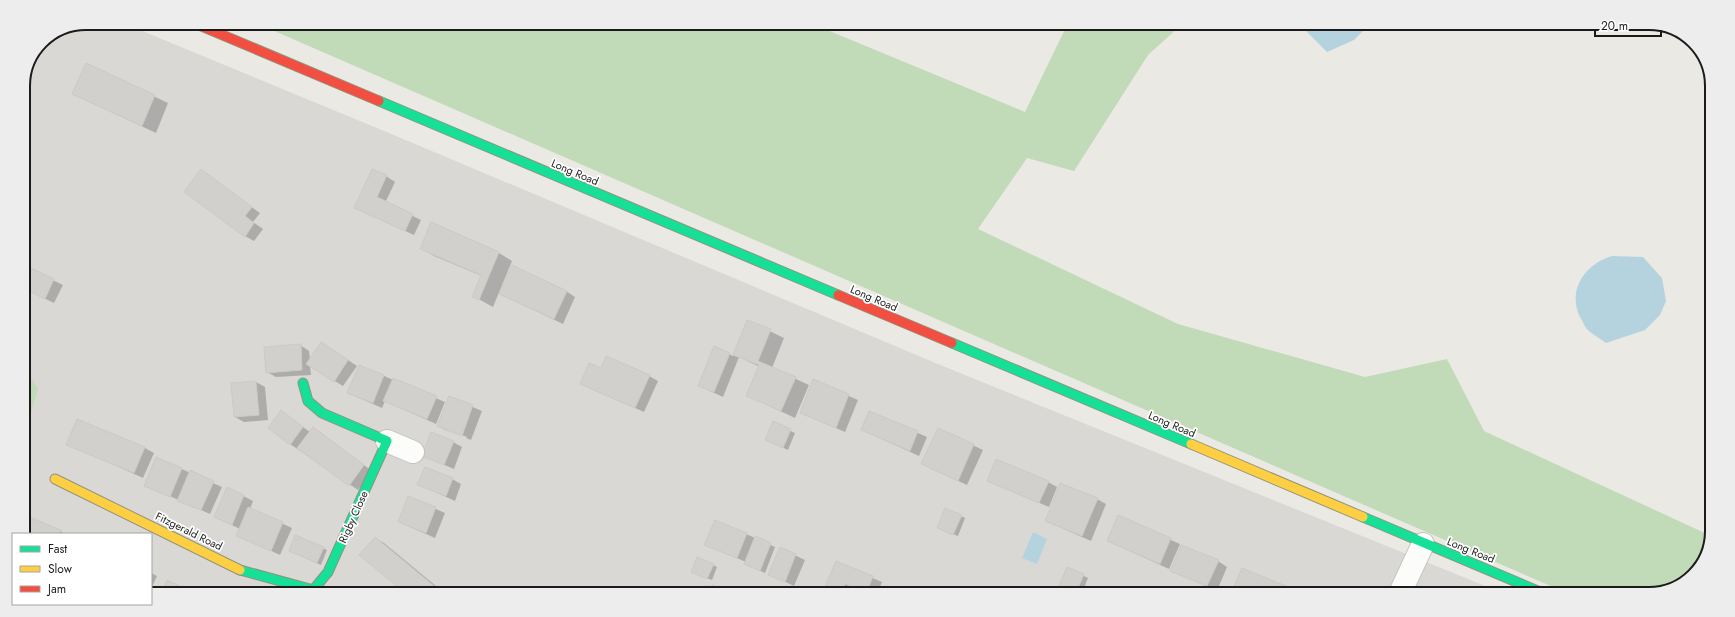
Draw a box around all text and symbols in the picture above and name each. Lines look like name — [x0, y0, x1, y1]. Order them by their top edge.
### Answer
scale bar — [1595, 12, 1661, 38]
text: 20 m — [1601, 17, 1628, 35]
street label: Long Road — [549, 155, 601, 189]
street label: Long Road — [848, 281, 900, 315]
street label: Long Road — [1146, 407, 1198, 441]
street label: Rigby Close — [334, 488, 372, 546]
street label: Fitzgerald Road — [153, 508, 225, 554]
legend — [12, 533, 152, 605]
street label: Long Road — [1445, 533, 1497, 567]
text: Fast — [48, 540, 67, 558]
text: Slow — [48, 560, 73, 578]
text: Jam — [46, 580, 66, 598]

